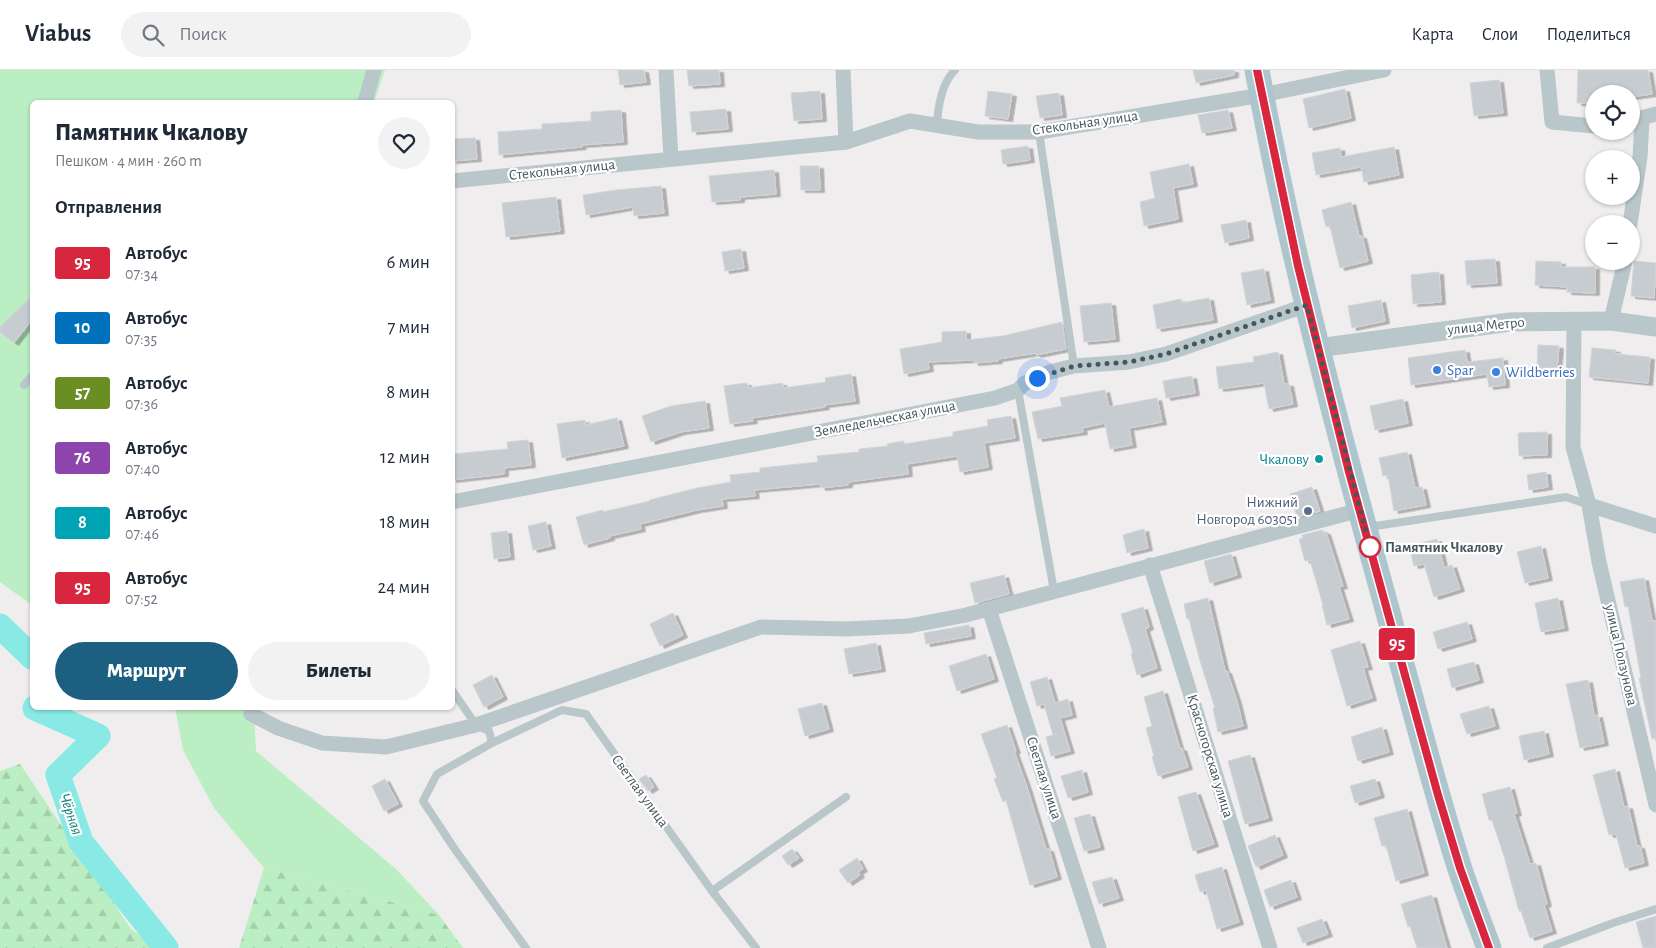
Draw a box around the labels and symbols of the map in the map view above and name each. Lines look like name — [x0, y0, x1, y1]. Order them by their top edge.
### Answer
street label: Стекольная улица — [1031, 108, 1139, 138]
street label: Стекольная улица — [508, 157, 616, 183]
street label: улица Метро — [1446, 314, 1525, 338]
place label: Spar — [1447, 363, 1473, 378]
marker: Spar — [1431, 364, 1443, 376]
place label: Wildberries — [1506, 365, 1575, 380]
your location — [1025, 366, 1050, 391]
marker: Wildberries — [1490, 366, 1502, 378]
street label: Земледельческая улица — [813, 398, 957, 440]
place label: Чкалову — [1259, 452, 1310, 467]
marker: Чкалову — [1313, 453, 1325, 465]
place label: Нижний Новгород 603051 — [1196, 495, 1298, 527]
marker: Нижний Новгород 603051 — [1302, 505, 1314, 517]
marker: Памятник Чкалову — [1359, 536, 1381, 558]
place label: Памятник Чкалову — [1385, 540, 1503, 555]
street label: улица Ползунова — [1602, 602, 1640, 707]
line badge: 95 — [1374, 628, 1420, 660]
street label: Красногорская улица — [1184, 693, 1236, 820]
street label: Светлая улица — [1024, 735, 1064, 821]
street label: Светлая улица — [609, 752, 671, 830]
water label: Чёрная — [56, 791, 86, 837]

